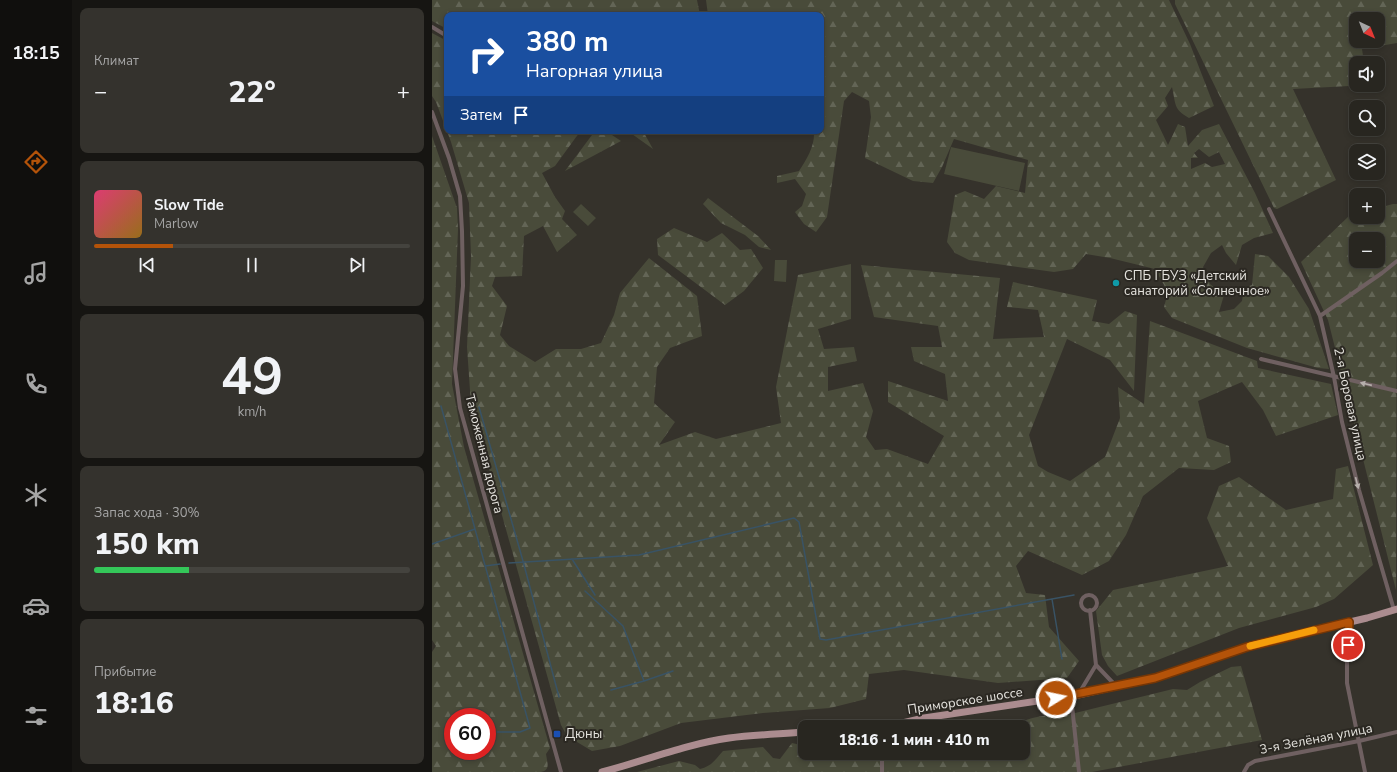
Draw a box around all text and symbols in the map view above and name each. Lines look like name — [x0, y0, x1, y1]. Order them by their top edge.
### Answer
north arrow — [1349, 12, 1385, 48]
map controls — [1349, 12, 1385, 268]
text: 380 m — [526, 23, 609, 61]
icon: right — [460, 28, 512, 80]
text: 18:15 — [12, 41, 60, 65]
text: Климат — [94, 52, 139, 70]
button: sound — [1349, 56, 1385, 92]
text: Нагорная улица — [526, 59, 663, 83]
text: 22° — [228, 72, 276, 113]
text: − — [94, 77, 107, 107]
text: + — [397, 77, 410, 107]
button: search — [1349, 100, 1385, 136]
icon: arrive — [510, 104, 532, 126]
text: Затем — [460, 105, 502, 125]
button: layers — [1349, 144, 1385, 180]
icon: directions — [22, 148, 50, 176]
button: + — [1349, 188, 1385, 224]
text: Slow Tide — [154, 195, 224, 215]
text: Marlow — [154, 215, 199, 233]
button: − — [1349, 232, 1385, 268]
icon: previous — [136, 254, 158, 276]
icon: pause — [241, 254, 263, 276]
icon: next — [346, 254, 368, 276]
icon: music — [22, 259, 50, 287]
place label: СПБ ГБУЗ «Детский санаторий «Солнечное» — [1124, 267, 1270, 300]
marker: СПБ ГБУЗ «Детский санаторий «Солнечное» — [1111, 278, 1121, 288]
text: 49 — [221, 341, 283, 412]
street label: 2-я Боровая улица — [1329, 346, 1371, 462]
icon: phone — [22, 370, 50, 398]
one-way arrow — [1360, 381, 1372, 387]
street label: Таможенная дорога — [460, 392, 508, 516]
text: km/h — [238, 403, 266, 421]
one-way arrow — [1355, 477, 1361, 490]
icon: climate — [22, 481, 50, 509]
text: Запас хода · 30% — [94, 504, 200, 522]
text: 150 km — [94, 524, 200, 565]
icon: car — [22, 592, 50, 620]
pin — [1331, 628, 1365, 662]
icon: arrive — [1337, 634, 1359, 656]
text: Прибытие — [94, 663, 156, 681]
position arrow — [1035, 677, 1077, 719]
text: 18:16 — [94, 683, 174, 724]
street label: Приморское шоссе — [906, 683, 1024, 719]
icon: filters — [22, 702, 50, 730]
speed limit sign: 60 — [444, 708, 496, 760]
street label: 3-я Зелёная улица — [1258, 719, 1374, 759]
place label: Дюны — [565, 725, 602, 743]
marker: Дюны — [552, 729, 562, 739]
text: 18:16 · 1 мин · 410 m — [838, 730, 990, 750]

